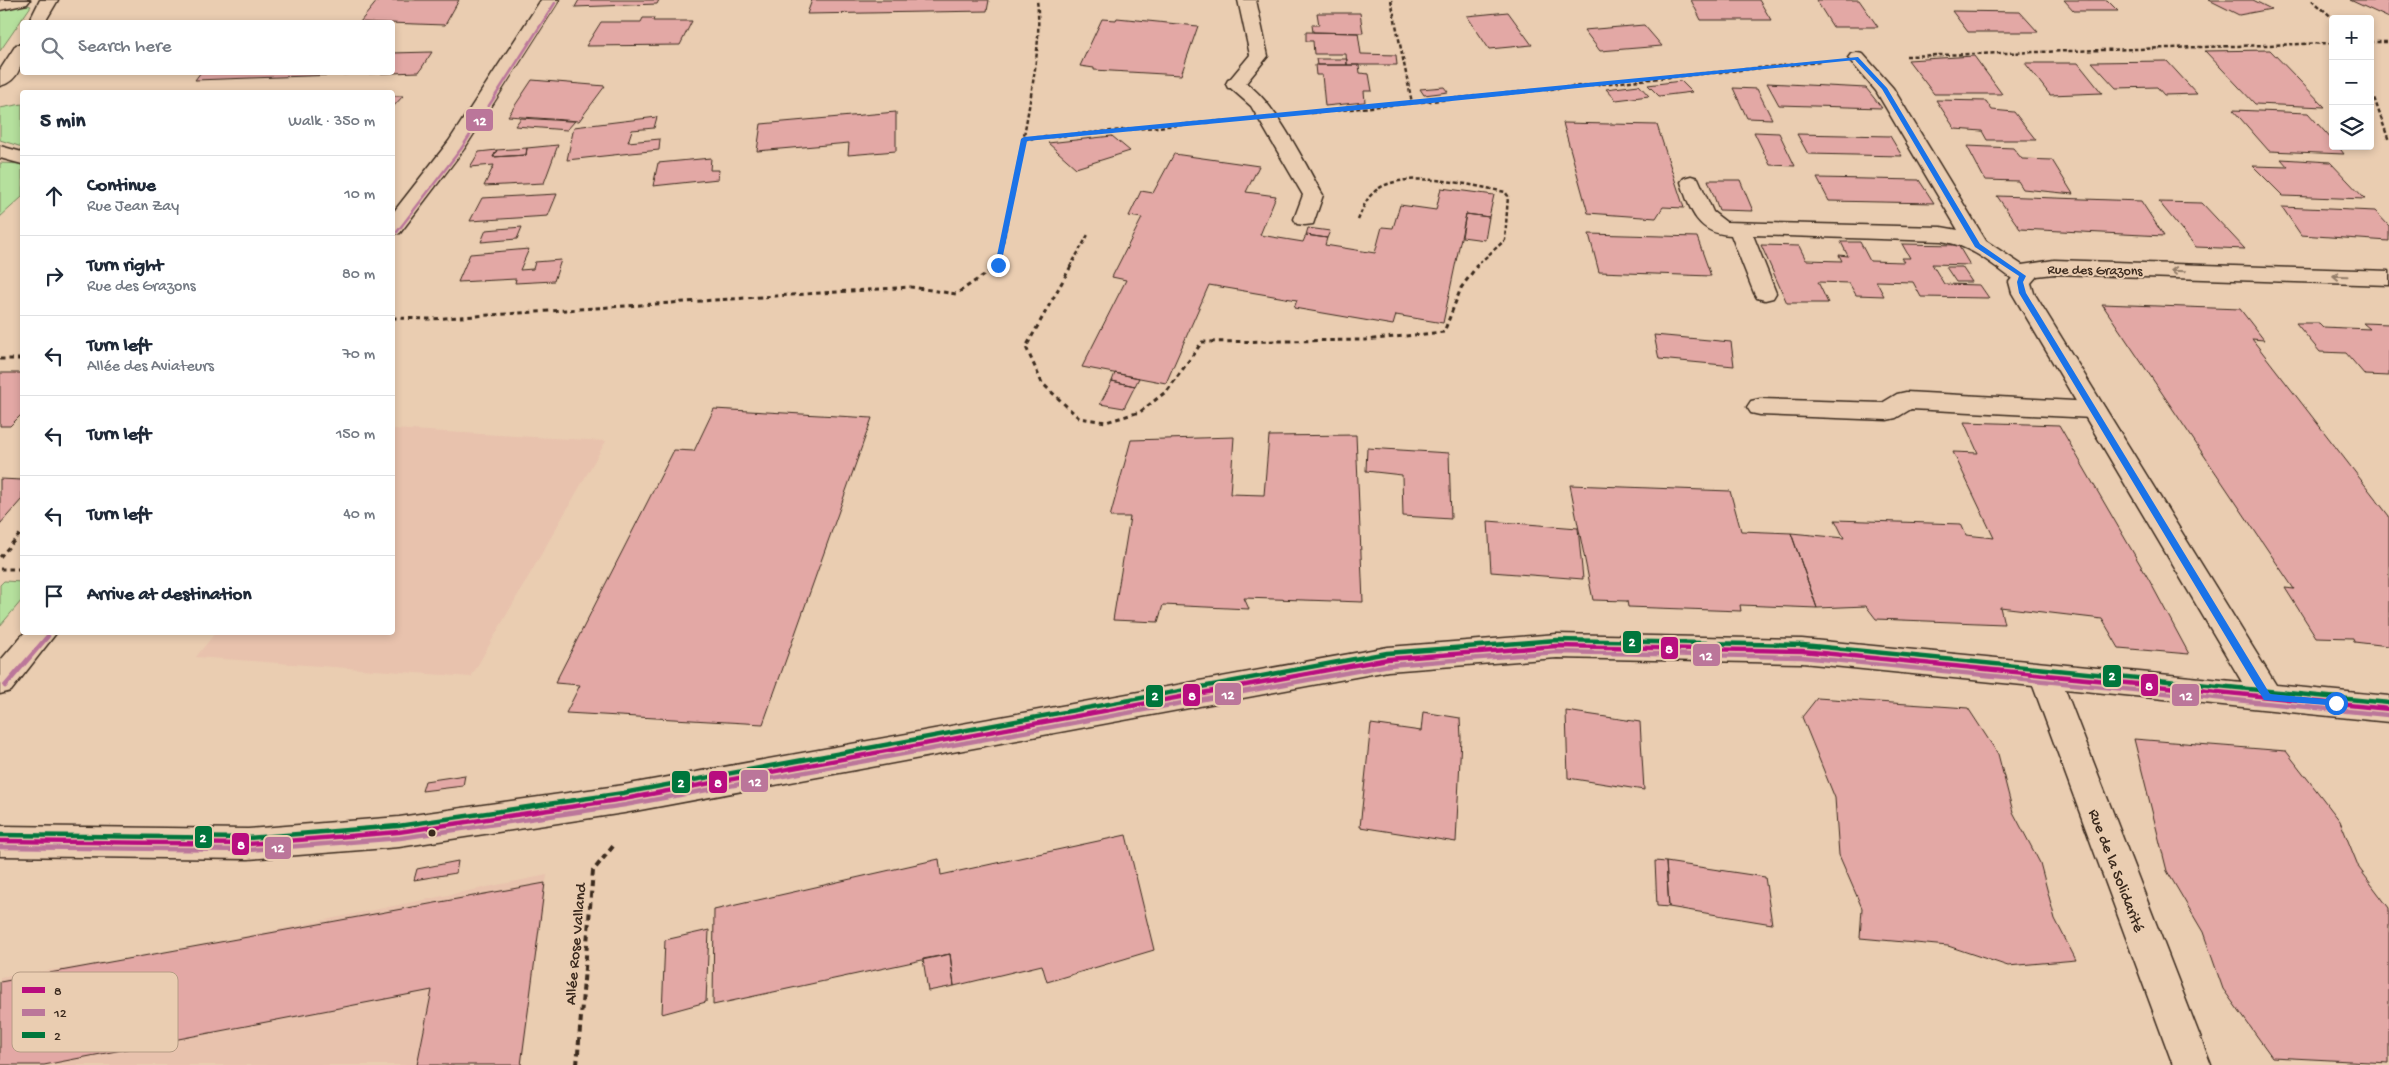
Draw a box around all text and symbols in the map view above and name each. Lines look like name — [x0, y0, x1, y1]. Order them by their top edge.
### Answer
map controls — [2329, 15, 2374, 150]
button: + — [2329, 15, 2374, 60]
search box — [20, 20, 395, 75]
icon: search — [38, 34, 66, 62]
text: Search here — [78, 36, 172, 59]
button: − — [2329, 60, 2374, 105]
button: layers — [2329, 105, 2374, 150]
line badge: 12 — [465, 108, 494, 132]
text: 5 min — [40, 110, 85, 135]
text: Walk · 350 m — [288, 113, 375, 132]
text: 12 — [473, 114, 486, 131]
text: Continue — [87, 175, 156, 198]
icon: ahead — [40, 182, 68, 210]
text: 10 m — [344, 186, 375, 205]
text: Rue Jean Zay — [87, 198, 179, 217]
route end — [987, 254, 1010, 277]
text: Turn right — [87, 255, 163, 278]
icon: right — [40, 262, 68, 290]
street label: Rue des Grazons — [2047, 262, 2144, 281]
text: 80 m — [342, 266, 375, 285]
one-way arrow — [2170, 266, 2186, 276]
one-way arrow — [2333, 271, 2349, 281]
text: Rue des Grazons — [87, 278, 196, 297]
text: Turn left — [87, 335, 151, 358]
icon: left — [40, 342, 68, 370]
text: 70 m — [342, 346, 375, 365]
text: Allée des Aviateurs — [87, 358, 214, 377]
icon: left — [40, 422, 68, 450]
text: Turn left — [87, 424, 151, 447]
text: 150 m — [336, 426, 375, 445]
icon: left — [40, 502, 68, 530]
text: Turn left — [87, 504, 151, 527]
text: 40 m — [343, 506, 375, 525]
icon: arrive — [40, 582, 68, 610]
text: Arrive at destination — [87, 584, 251, 607]
line badge: 2 — [1622, 630, 1642, 654]
text: 2 — [1629, 635, 1636, 652]
line badge: 8 — [1660, 636, 1679, 660]
text: 8 — [1665, 642, 1673, 659]
line badge: 12 — [1692, 643, 1721, 667]
text: 12 — [1699, 649, 1712, 666]
line badge: 2 — [2102, 664, 2122, 688]
text: 2 — [2109, 669, 2116, 686]
line badge: 8 — [2140, 673, 2159, 697]
text: 8 — [2145, 679, 2153, 696]
line badge: 12 — [1214, 682, 1242, 706]
line badge: 8 — [1182, 683, 1201, 707]
line badge: 12 — [2171, 683, 2200, 707]
line badge: 2 — [1145, 684, 1164, 708]
text: 12 — [1221, 688, 1234, 705]
text: 2 — [1152, 689, 1159, 706]
text: 8 — [1188, 689, 1196, 706]
text: 12 — [2179, 689, 2192, 706]
route start — [2325, 692, 2348, 715]
line badge: 12 — [740, 769, 769, 793]
line badge: 2 — [671, 770, 691, 794]
line badge: 8 — [708, 770, 728, 794]
text: 12 — [748, 775, 761, 792]
text: 2 — [678, 776, 685, 793]
text: 8 — [714, 776, 722, 793]
street label: Rue de la Solidarité — [2082, 807, 2147, 936]
line badge: 2 — [194, 825, 213, 849]
unlabelled marker — [427, 828, 437, 838]
text: 2 — [200, 831, 207, 848]
line badge: 8 — [231, 832, 250, 856]
line badge: 12 — [264, 836, 292, 860]
text: 8 — [237, 838, 245, 855]
text: 12 — [271, 841, 284, 858]
street label: Allée Rose Valland — [563, 881, 592, 1006]
legend — [12, 972, 178, 1052]
text: 8 — [54, 984, 62, 1001]
text: 12 — [53, 1006, 67, 1023]
text: 2 — [54, 1029, 61, 1046]

